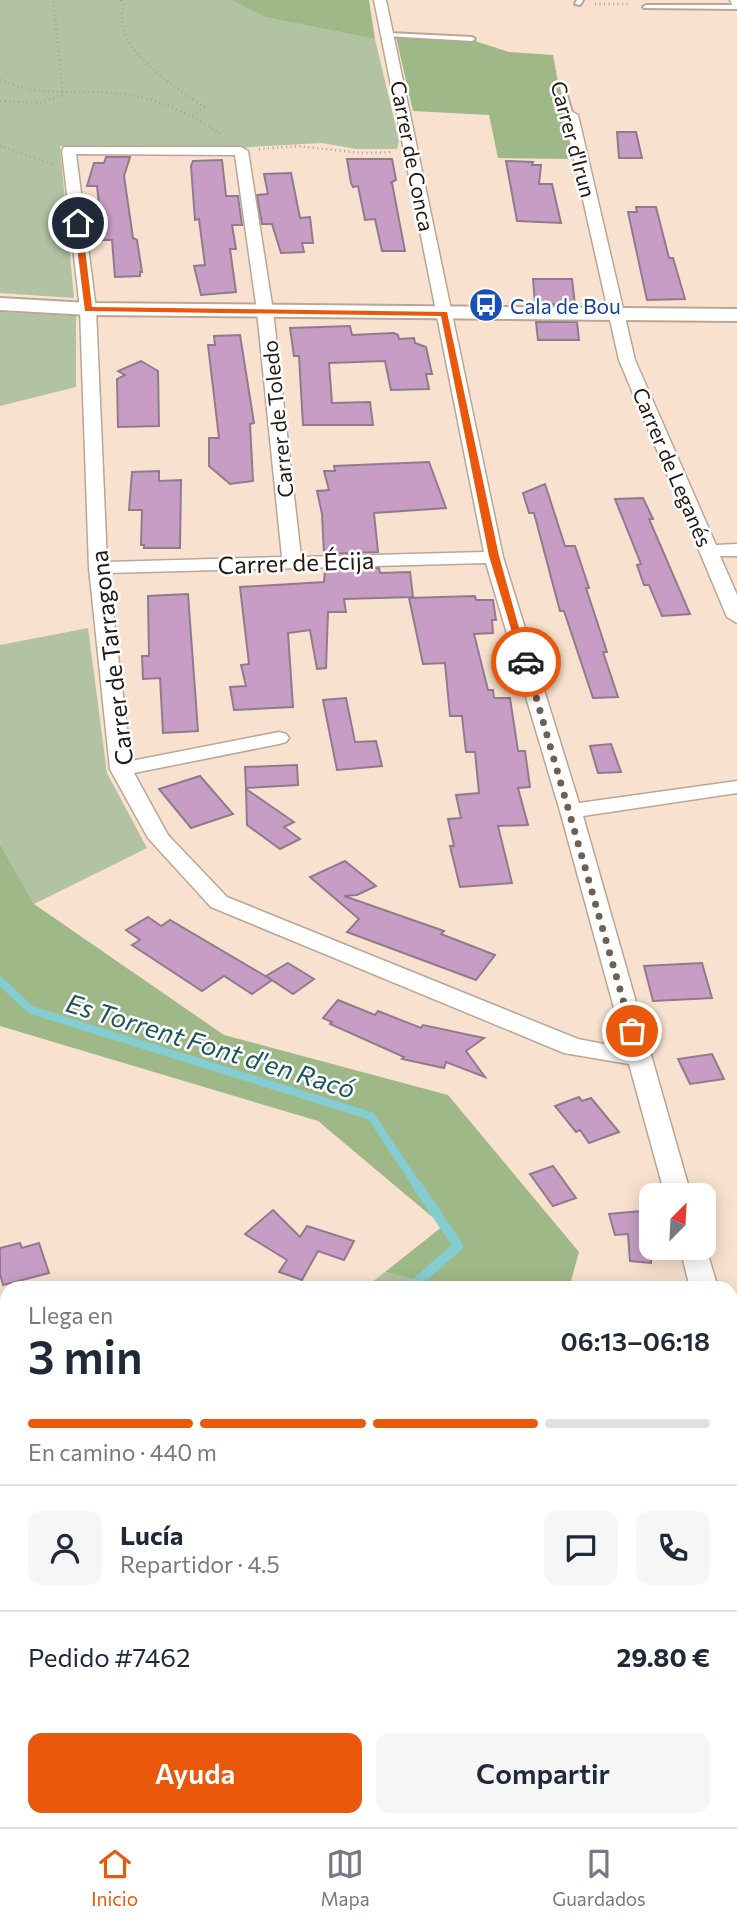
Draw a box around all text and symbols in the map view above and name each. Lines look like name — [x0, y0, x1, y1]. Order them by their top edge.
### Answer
street label: Carrer d'Irun — [546, 78, 602, 200]
street label: Carrer de Conca — [386, 79, 440, 233]
pin — [48, 193, 108, 253]
icon: home — [59, 204, 97, 242]
bus stop icon: Cala de Bou — [467, 286, 505, 324]
place label: Cala de Bou — [510, 293, 621, 318]
street label: Carrer de Toledo — [256, 339, 298, 499]
street label: Carrer de Leganés — [628, 384, 718, 550]
street label: Carrer de Écija — [217, 545, 375, 579]
street label: Carrer de Tarragona — [83, 549, 139, 767]
courier — [491, 627, 561, 697]
icon: car — [507, 643, 545, 681]
water label: Es Torrent Font d'en Racó — [63, 986, 359, 1104]
pin — [602, 1001, 662, 1061]
icon: bag — [613, 1012, 651, 1050]
north arrow — [639, 1183, 716, 1260]
map controls — [639, 1183, 716, 1260]
text: Llega en — [28, 1301, 113, 1329]
text: 06:13–06:18 — [561, 1325, 710, 1356]
text: 3 min — [28, 1327, 143, 1383]
text: En camino · 440 m — [28, 1438, 217, 1466]
button: person — [28, 1511, 102, 1585]
button: chat — [544, 1511, 618, 1585]
button: phone — [636, 1511, 710, 1585]
text: Lucía — [120, 1519, 183, 1550]
text: Repartidor · 4.5 — [120, 1550, 280, 1578]
text: Pedido #7462 — [28, 1641, 190, 1672]
text: 29.80 € — [617, 1641, 710, 1672]
button: Ayuda — [28, 1733, 362, 1813]
button: Compartir — [376, 1733, 710, 1813]
tab: Inicio — [91, 1845, 138, 1910]
tab: Mapa — [321, 1845, 370, 1910]
tab: Guardados — [552, 1845, 646, 1910]

